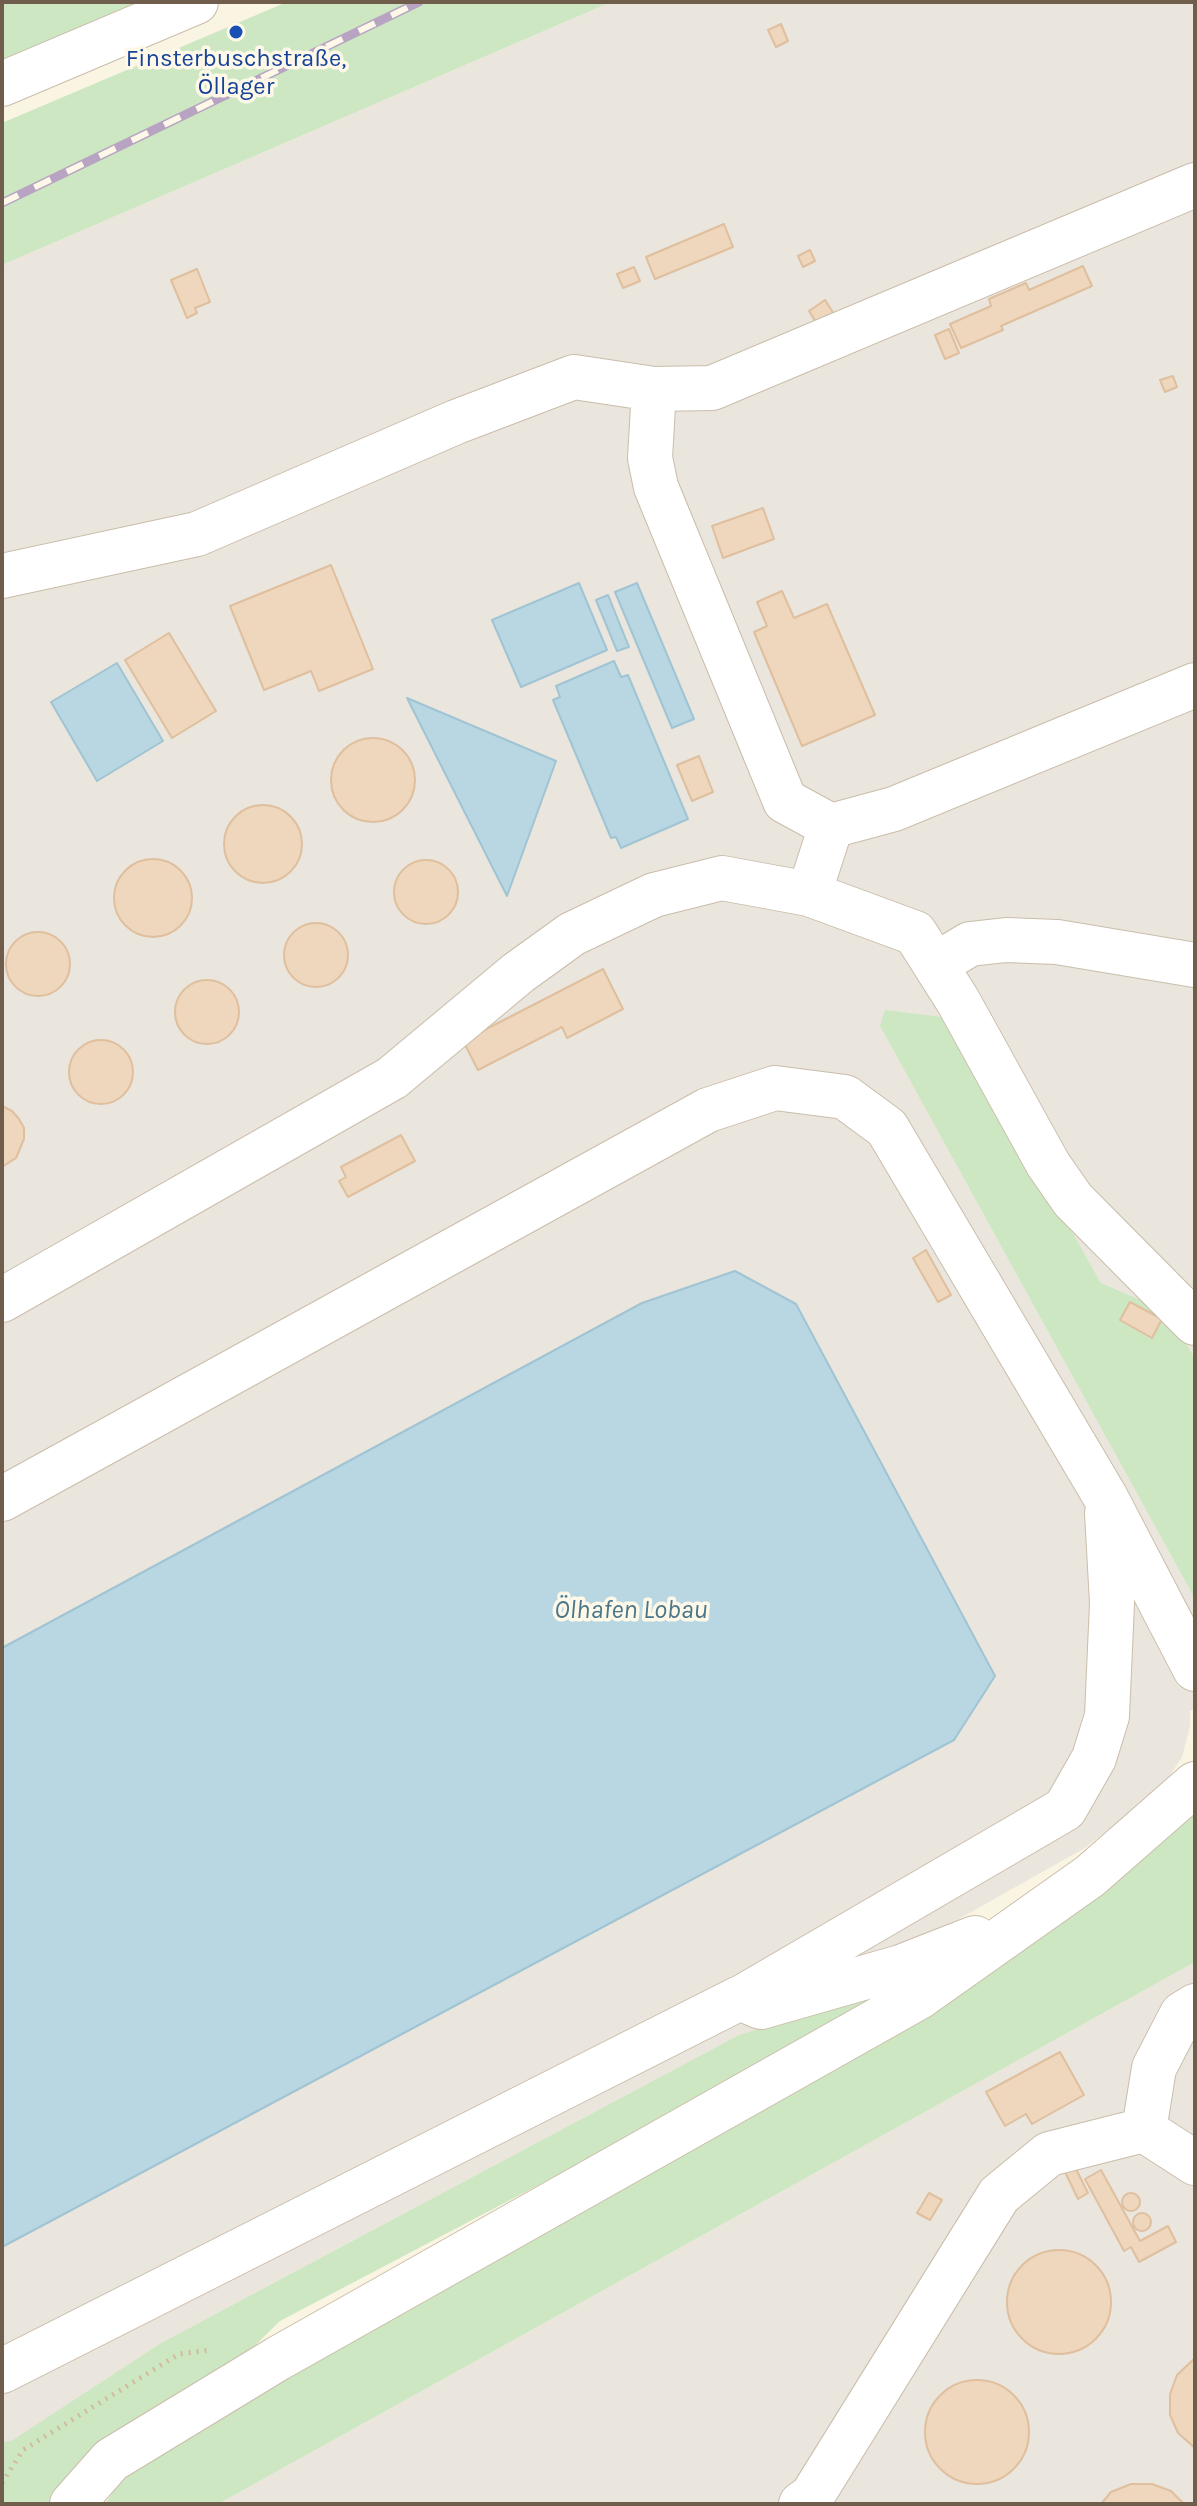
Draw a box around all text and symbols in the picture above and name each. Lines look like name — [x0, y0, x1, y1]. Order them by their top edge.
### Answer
marker: Finsterbuschstraße, Öllager — [227, 23, 245, 41]
place label: Finsterbuschstraße, Öllager — [126, 45, 346, 101]
water label: Ölhafen Lobau — [554, 1595, 708, 1627]

